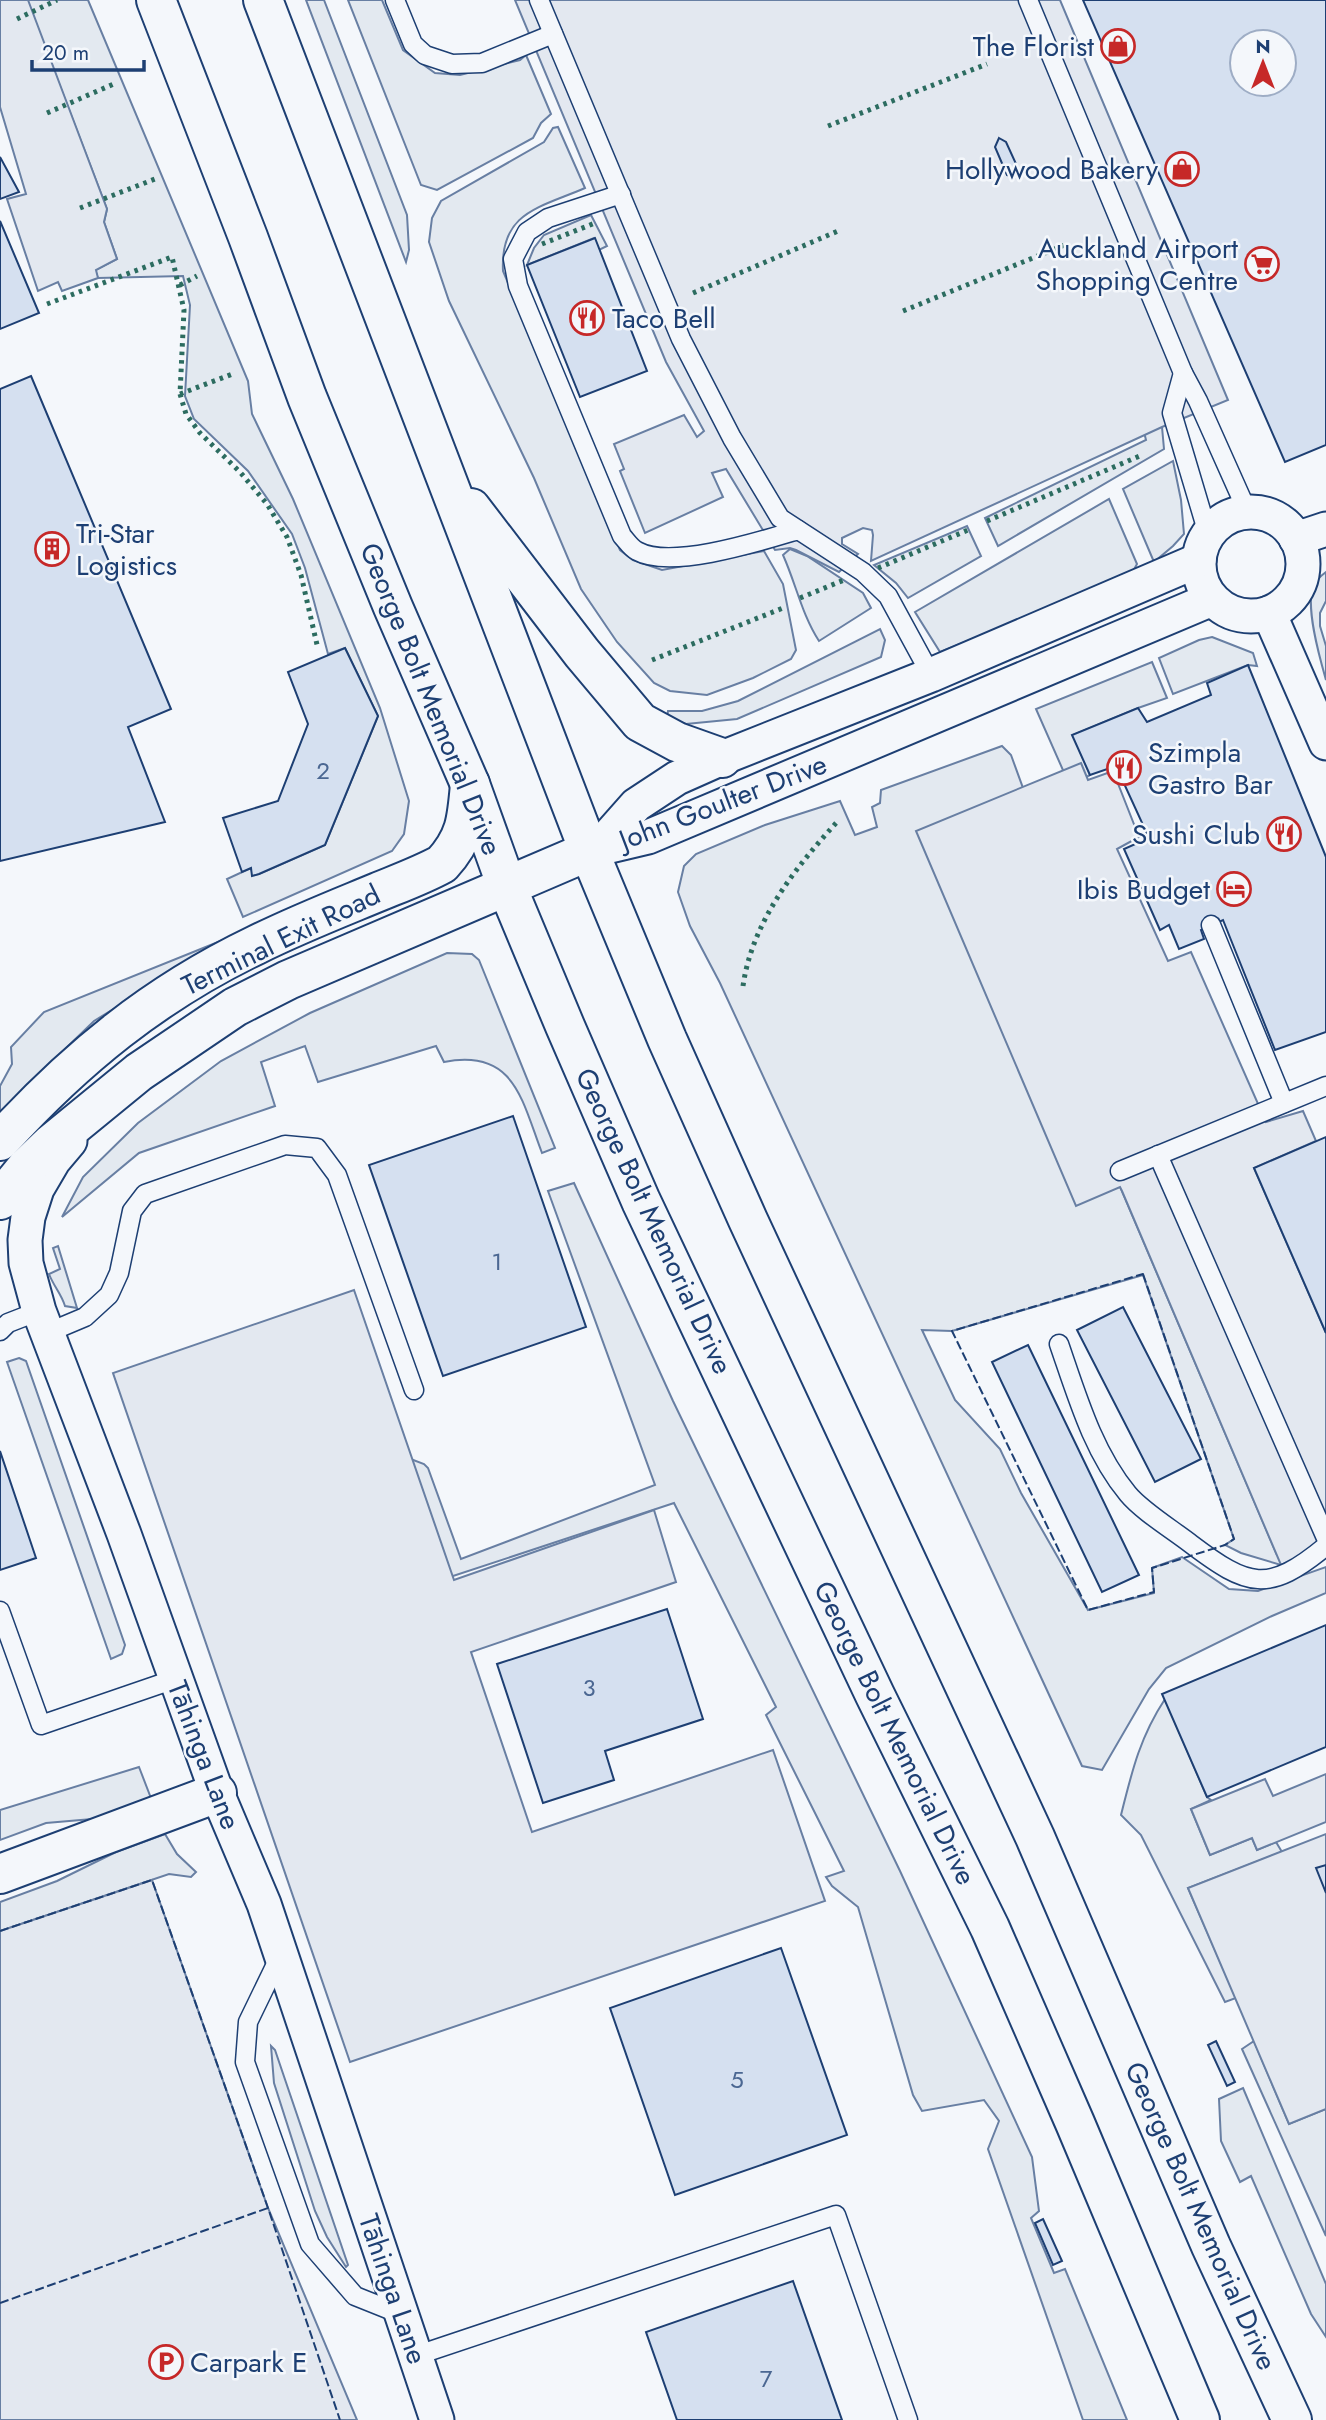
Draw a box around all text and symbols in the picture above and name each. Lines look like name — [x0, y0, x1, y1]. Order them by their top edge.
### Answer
place label: The Florist — [973, 26, 1094, 67]
shop icon: The Florist — [1099, 27, 1137, 65]
scale bar — [32, 28, 144, 72]
north arrow — [1228, 28, 1298, 98]
text: N — [1255, 33, 1271, 60]
text: 20 m — [42, 38, 89, 68]
place label: Hollywood Bakery — [945, 149, 1159, 190]
shop icon: Hollywood Bakery — [1163, 150, 1201, 188]
place label: Auckland Airport Shopping Centre — [1036, 228, 1238, 301]
supermarket icon: Auckland Airport Shopping Centre — [1243, 245, 1281, 283]
place label: Taco Bell — [612, 298, 716, 339]
restaurant icon: Taco Bell — [568, 299, 606, 337]
place label: Tri-Star Logistics — [76, 513, 177, 586]
building icon: Tri-Star Logistics — [33, 530, 71, 568]
street label: George Bolt Memorial Drive — [350, 537, 512, 861]
place label: Szimpla Gastro Bar — [1148, 732, 1273, 805]
street label: John Goulter Drive — [610, 744, 833, 862]
restaurant icon: Szimpla Gastro Bar — [1105, 749, 1143, 787]
house number: 2 — [316, 753, 330, 788]
place label: Sushi Club — [1132, 814, 1260, 855]
restaurant icon: Sushi Club — [1265, 815, 1303, 853]
place label: Ibis Budget — [1077, 869, 1210, 910]
hotel icon: Ibis Budget — [1215, 870, 1253, 908]
street label: Terminal Exit Road — [175, 874, 387, 1006]
street label: George Bolt Memorial Drive — [565, 1061, 743, 1381]
house number: 1 — [492, 1244, 502, 1279]
street label: George Bolt Memorial Drive — [803, 1574, 987, 1892]
house number: 3 — [582, 1670, 596, 1705]
street label: Tāhinga Lane — [157, 1675, 251, 1835]
street label: George Bolt Memorial Drive — [1114, 2055, 1288, 2377]
house number: 5 — [730, 2062, 744, 2097]
street label: Tāhinga Lane — [348, 2208, 438, 2370]
place label: Carpark E — [190, 2342, 307, 2383]
parking icon: Carpark E — [147, 2343, 185, 2381]
house number: 7 — [760, 2361, 773, 2396]

